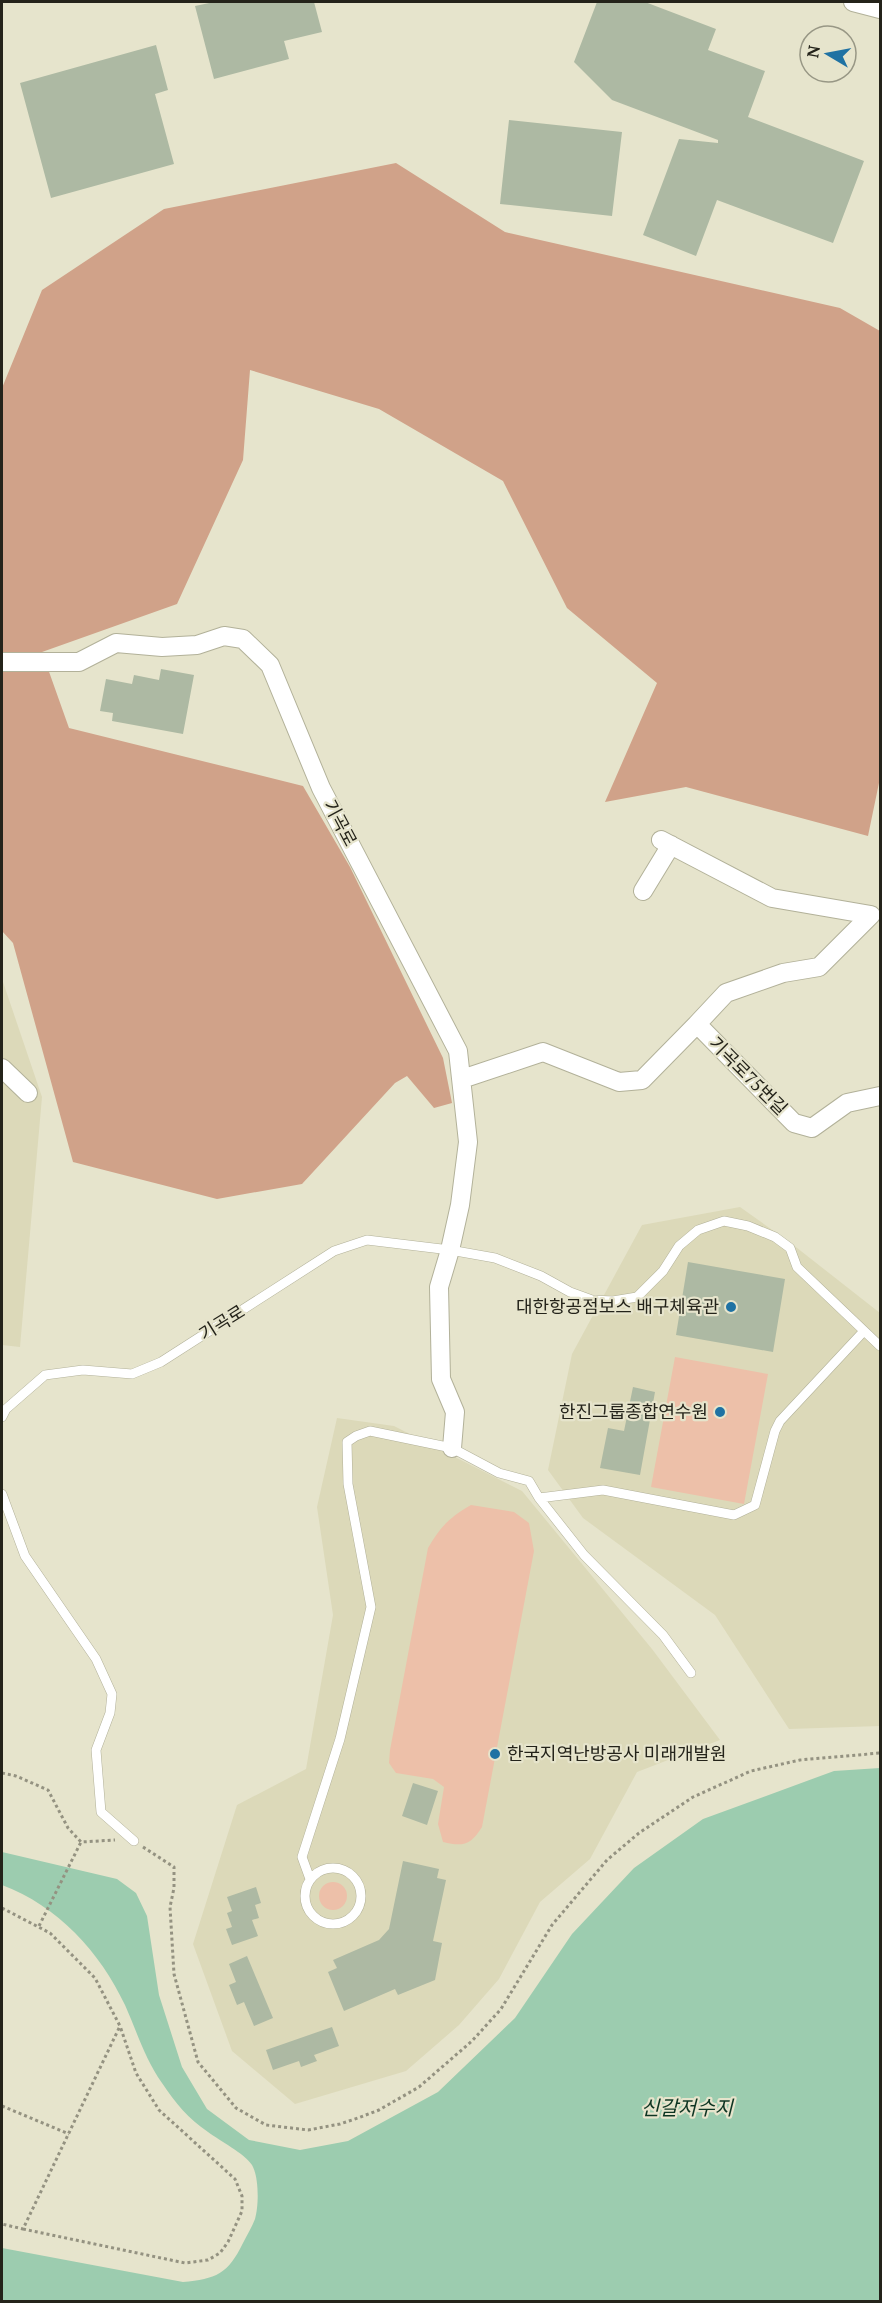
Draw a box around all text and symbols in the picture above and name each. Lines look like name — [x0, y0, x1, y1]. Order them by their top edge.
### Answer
north arrow — [798, 24, 858, 84]
text: N — [801, 44, 825, 59]
street label: 기곡로 — [319, 795, 363, 850]
street label: 기곡로75번길 — [704, 1031, 793, 1120]
place label: 대한항공점보스 배구체육관 — [516, 1294, 719, 1318]
street label: 기곡로 — [194, 1299, 249, 1345]
marker: 대한항공점보스 배구체육관 — [724, 1300, 738, 1314]
place label: 한진그룹종합연수원 — [559, 1399, 708, 1423]
marker: 한진그룹종합연수원 — [713, 1405, 727, 1419]
place label: 한국지역난방공사 미래개발원 — [507, 1741, 727, 1765]
marker: 한국지역난방공사 미래개발원 — [488, 1747, 502, 1761]
water label: 신갈저수지 — [641, 2094, 735, 2121]

